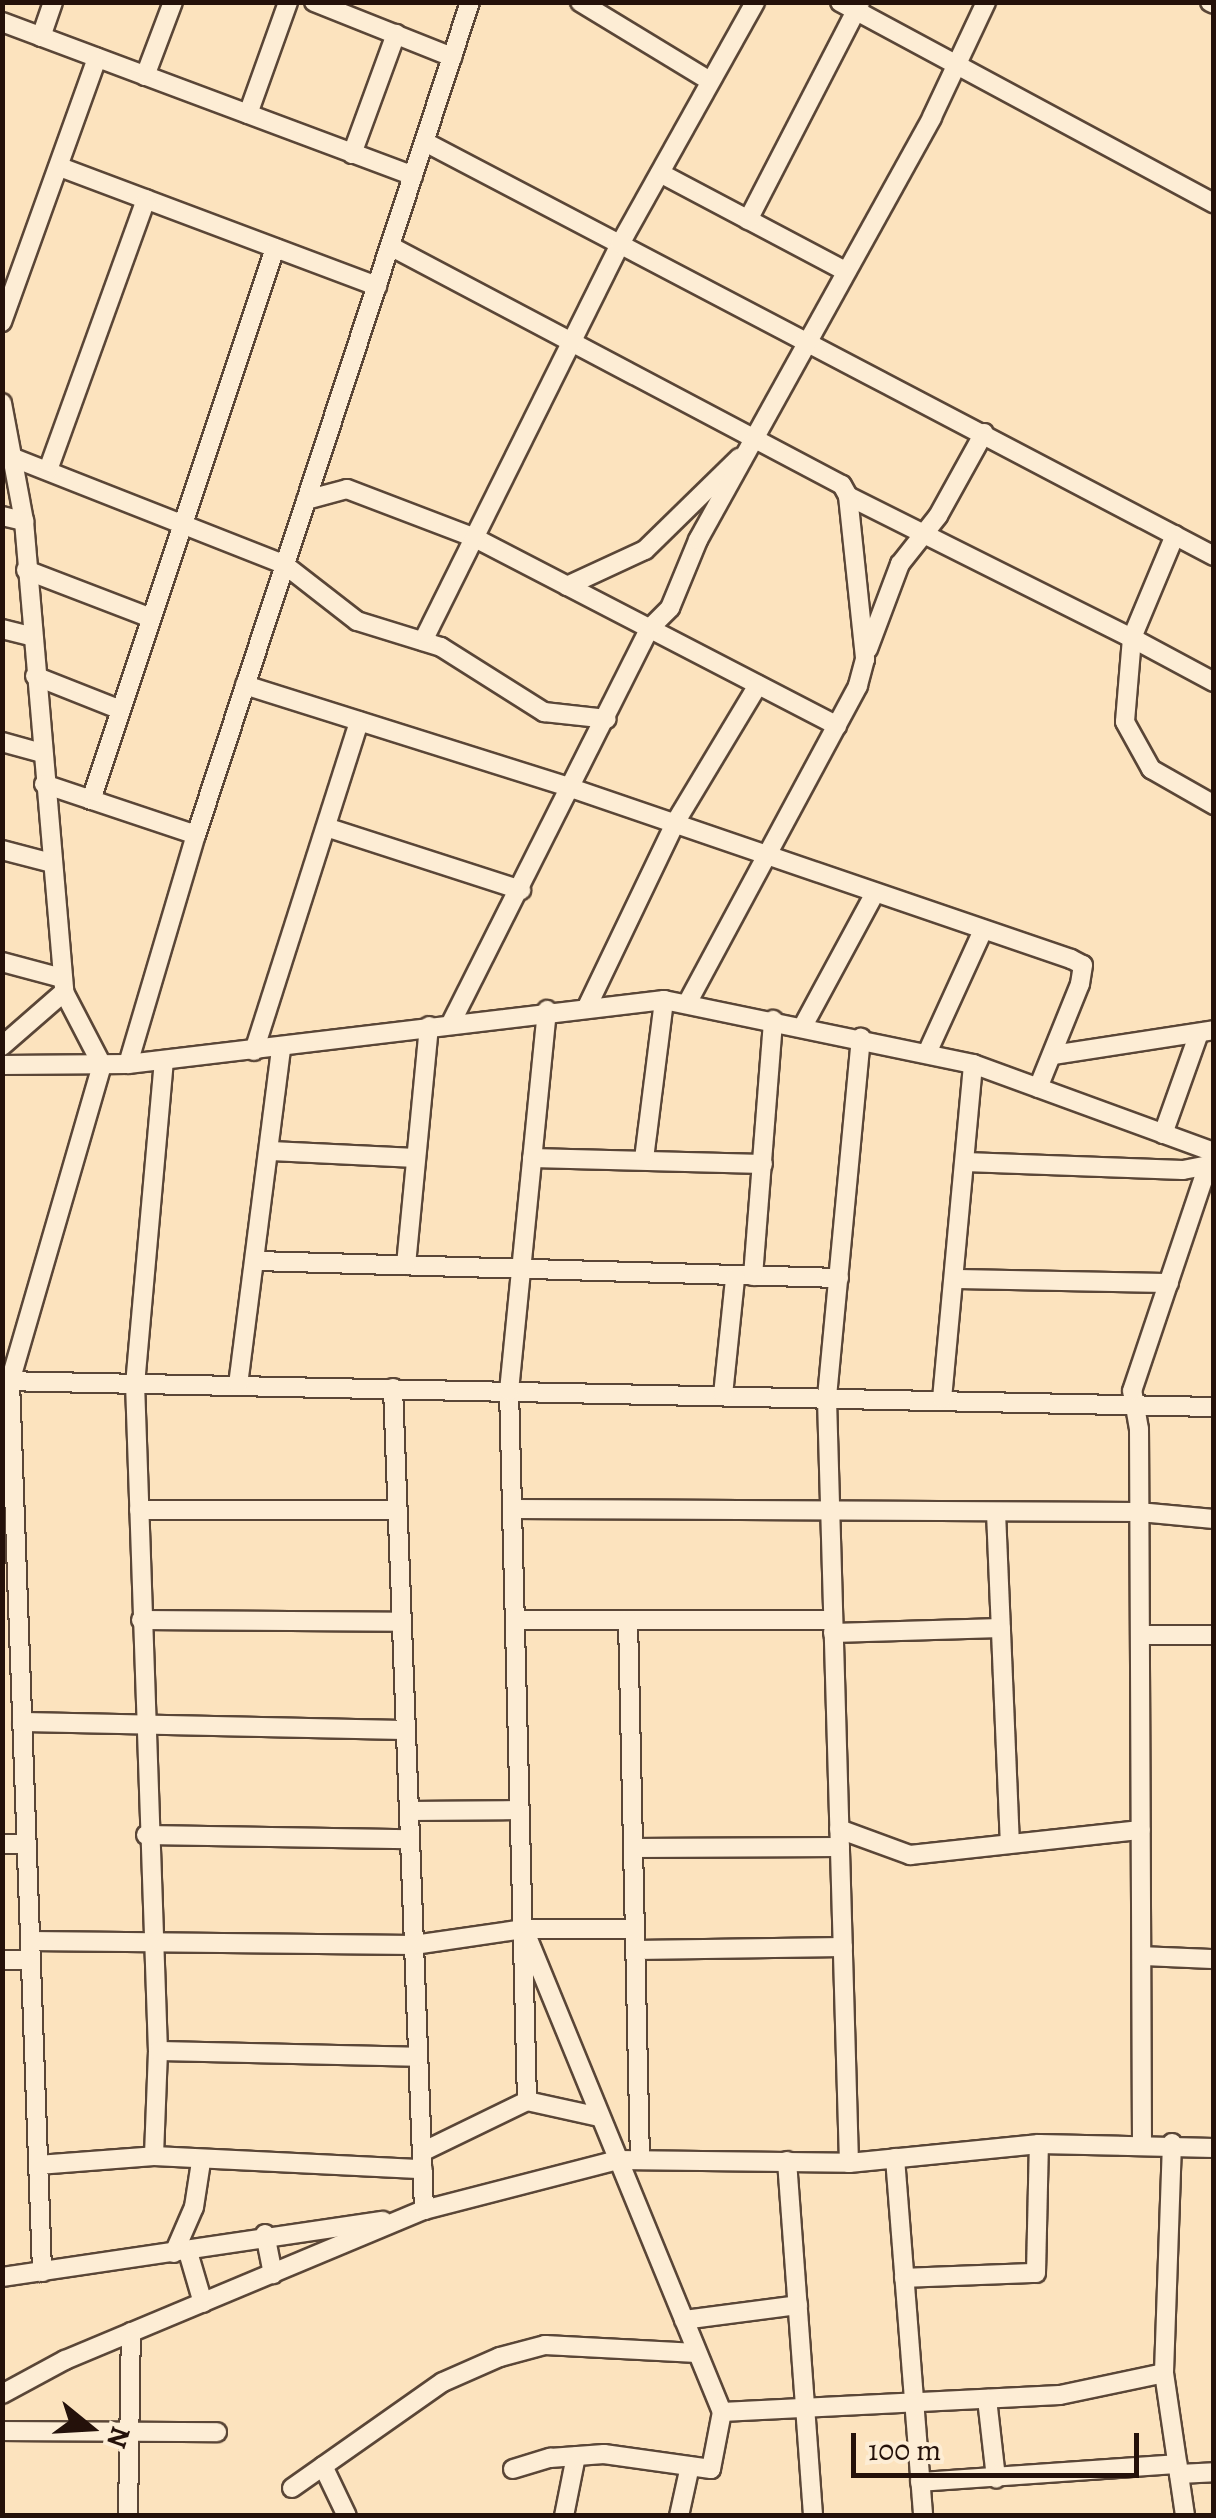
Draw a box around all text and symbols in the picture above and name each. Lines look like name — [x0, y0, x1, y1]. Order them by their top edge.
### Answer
north arrow — [40, 2378, 140, 2478]
scale bar — [856, 2413, 1144, 2475]
text: N — [97, 2422, 140, 2453]
text: 100 m — [868, 2430, 941, 2470]

